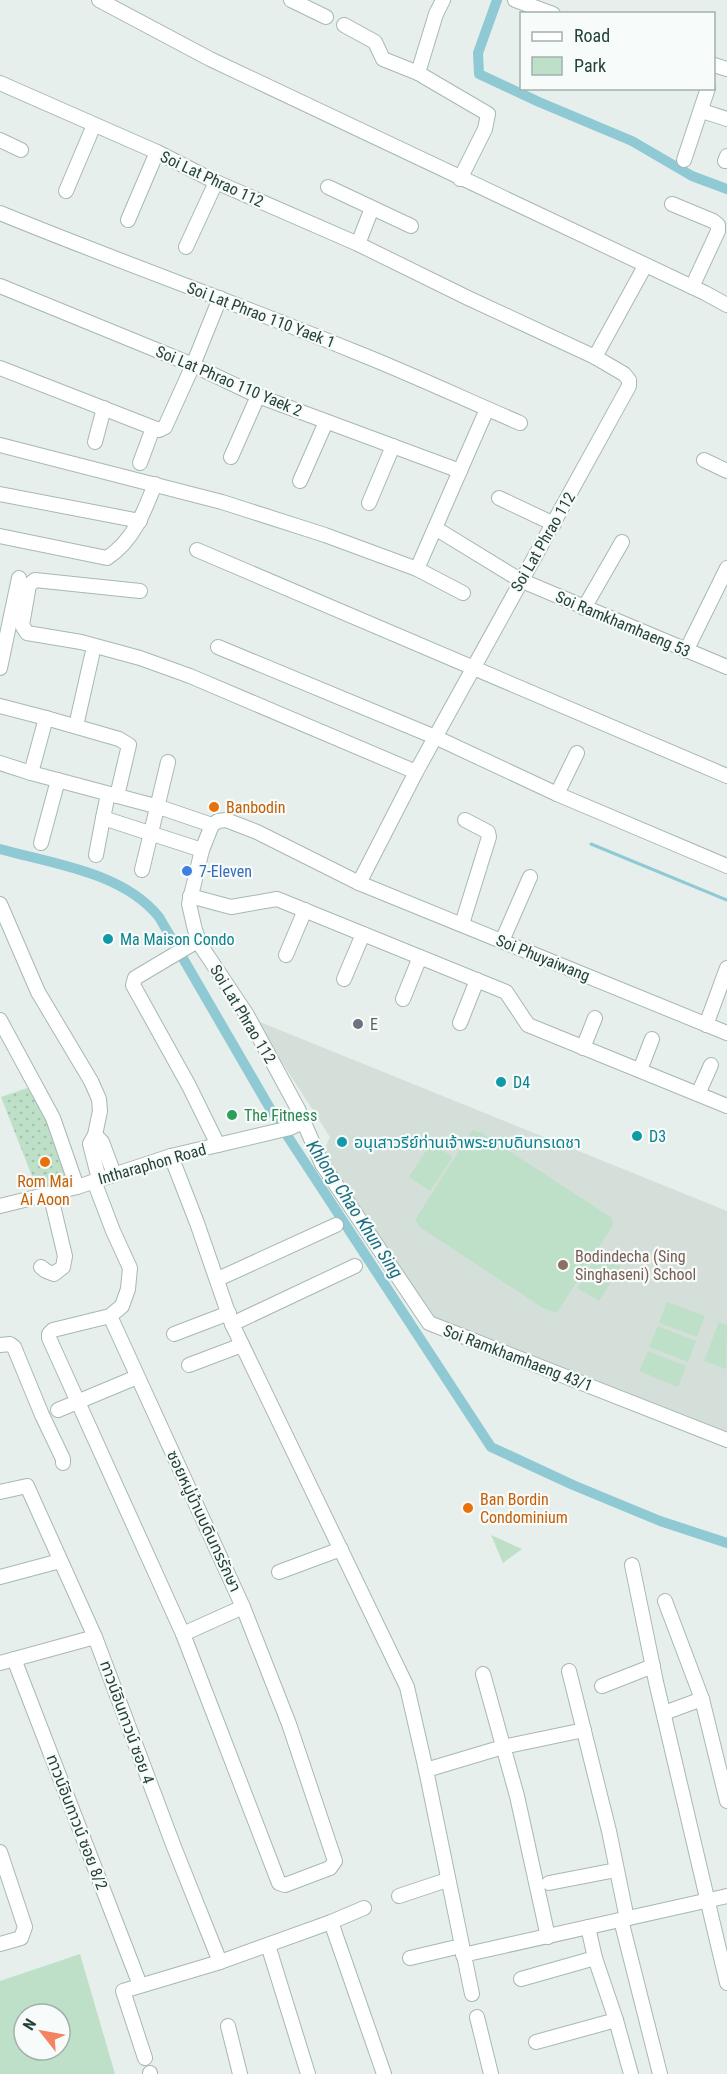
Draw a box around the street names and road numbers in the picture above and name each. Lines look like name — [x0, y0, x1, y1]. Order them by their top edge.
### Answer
street label: Soi Lat Phrao 112 — [157, 147, 267, 211]
street label: Soi Lat Phrao 110 Yaek 1 — [184, 278, 338, 352]
street label: Soi Lat Phrao 110 Yaek 2 — [153, 342, 305, 420]
street label: Soi Lat Phrao 112 — [507, 489, 579, 595]
street label: Soi Ramkhamhaeng 53 — [553, 587, 693, 661]
street label: Soi Phuyaiwang — [493, 931, 593, 985]
street label: Soi Lat Phrao 112 — [206, 961, 280, 1067]
street label: Intharaphon Road — [96, 1140, 208, 1188]
street label: Soi Ramkhamhaeng 43/1 — [441, 1321, 595, 1395]
street label: ซอยหมู่บ้านบดินทรรักษา — [163, 1447, 245, 1595]
street label: ทาวน์อินทาวน์ ซอย 4 — [96, 1658, 158, 1786]
street label: ทาวน์อินทาวน์ ซอย 8/2 — [42, 1752, 112, 1892]

